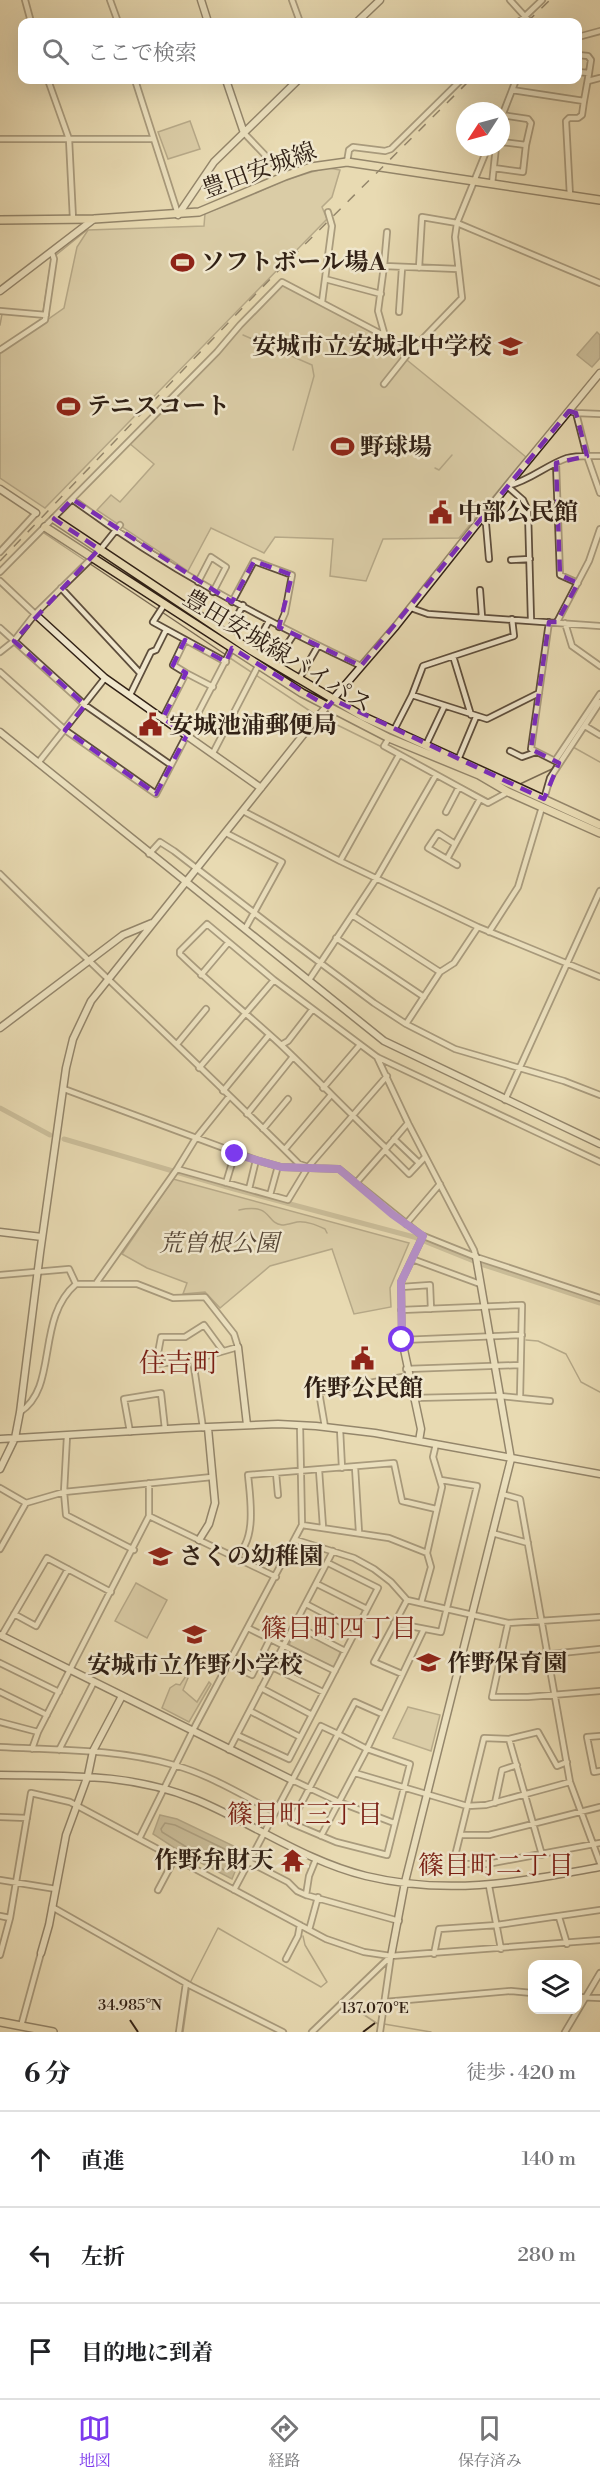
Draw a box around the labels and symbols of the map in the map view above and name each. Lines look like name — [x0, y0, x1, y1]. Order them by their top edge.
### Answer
north arrow — [456, 102, 510, 156]
street label: 豊田安城線 — [198, 136, 321, 206]
place label: ソフトボール場A — [201, 248, 387, 278]
sports icon: ソフトボール場A — [170, 249, 196, 275]
place label: 安城市立安城北中学校 — [252, 332, 492, 362]
school or university icon: 安城市立安城北中学校 — [497, 333, 523, 359]
place label: テニスコート — [87, 392, 230, 422]
sports icon: テニスコート — [56, 393, 82, 419]
place label: 野球場 — [360, 433, 432, 463]
sports icon: 野球場 — [329, 434, 355, 460]
place label: 中部公民館 — [458, 498, 578, 528]
public building icon: 中部公民館 — [427, 499, 453, 525]
street label: 豊田安城線バイパス — [177, 583, 378, 720]
place label: 安城池浦郵便局 — [169, 711, 337, 741]
public building icon: 安城池浦郵便局 — [138, 712, 164, 738]
route end — [221, 1140, 247, 1166]
park label: 荒曽根公園 — [159, 1229, 283, 1259]
route start — [388, 1326, 414, 1352]
public building icon: 作野公民館 — [350, 1345, 376, 1371]
district label: 住吉町 — [139, 1347, 220, 1381]
place label: 作野公民館 — [303, 1374, 423, 1404]
place label: さくの幼稚園 — [179, 1542, 323, 1572]
school or university icon: さくの幼稚園 — [148, 1543, 174, 1569]
district label: 篠目町四丁目 — [261, 1613, 417, 1645]
school or university icon: 安城市立作野小学校 — [182, 1622, 208, 1648]
place label: 作野保育園 — [447, 1649, 567, 1679]
school or university icon: 作野保育園 — [416, 1650, 442, 1676]
place label: 安城市立作野小学校 — [87, 1651, 303, 1681]
district label: 篠目町三丁目 — [227, 1799, 383, 1831]
place label: 作野弁財天 — [154, 1846, 274, 1876]
temple icon: 作野弁財天 — [279, 1847, 305, 1873]
district label: 篠目町二丁目 — [418, 1850, 574, 1882]
text: 34.985°N — [98, 1996, 162, 2015]
text: 137.070°E — [341, 1999, 409, 2018]

